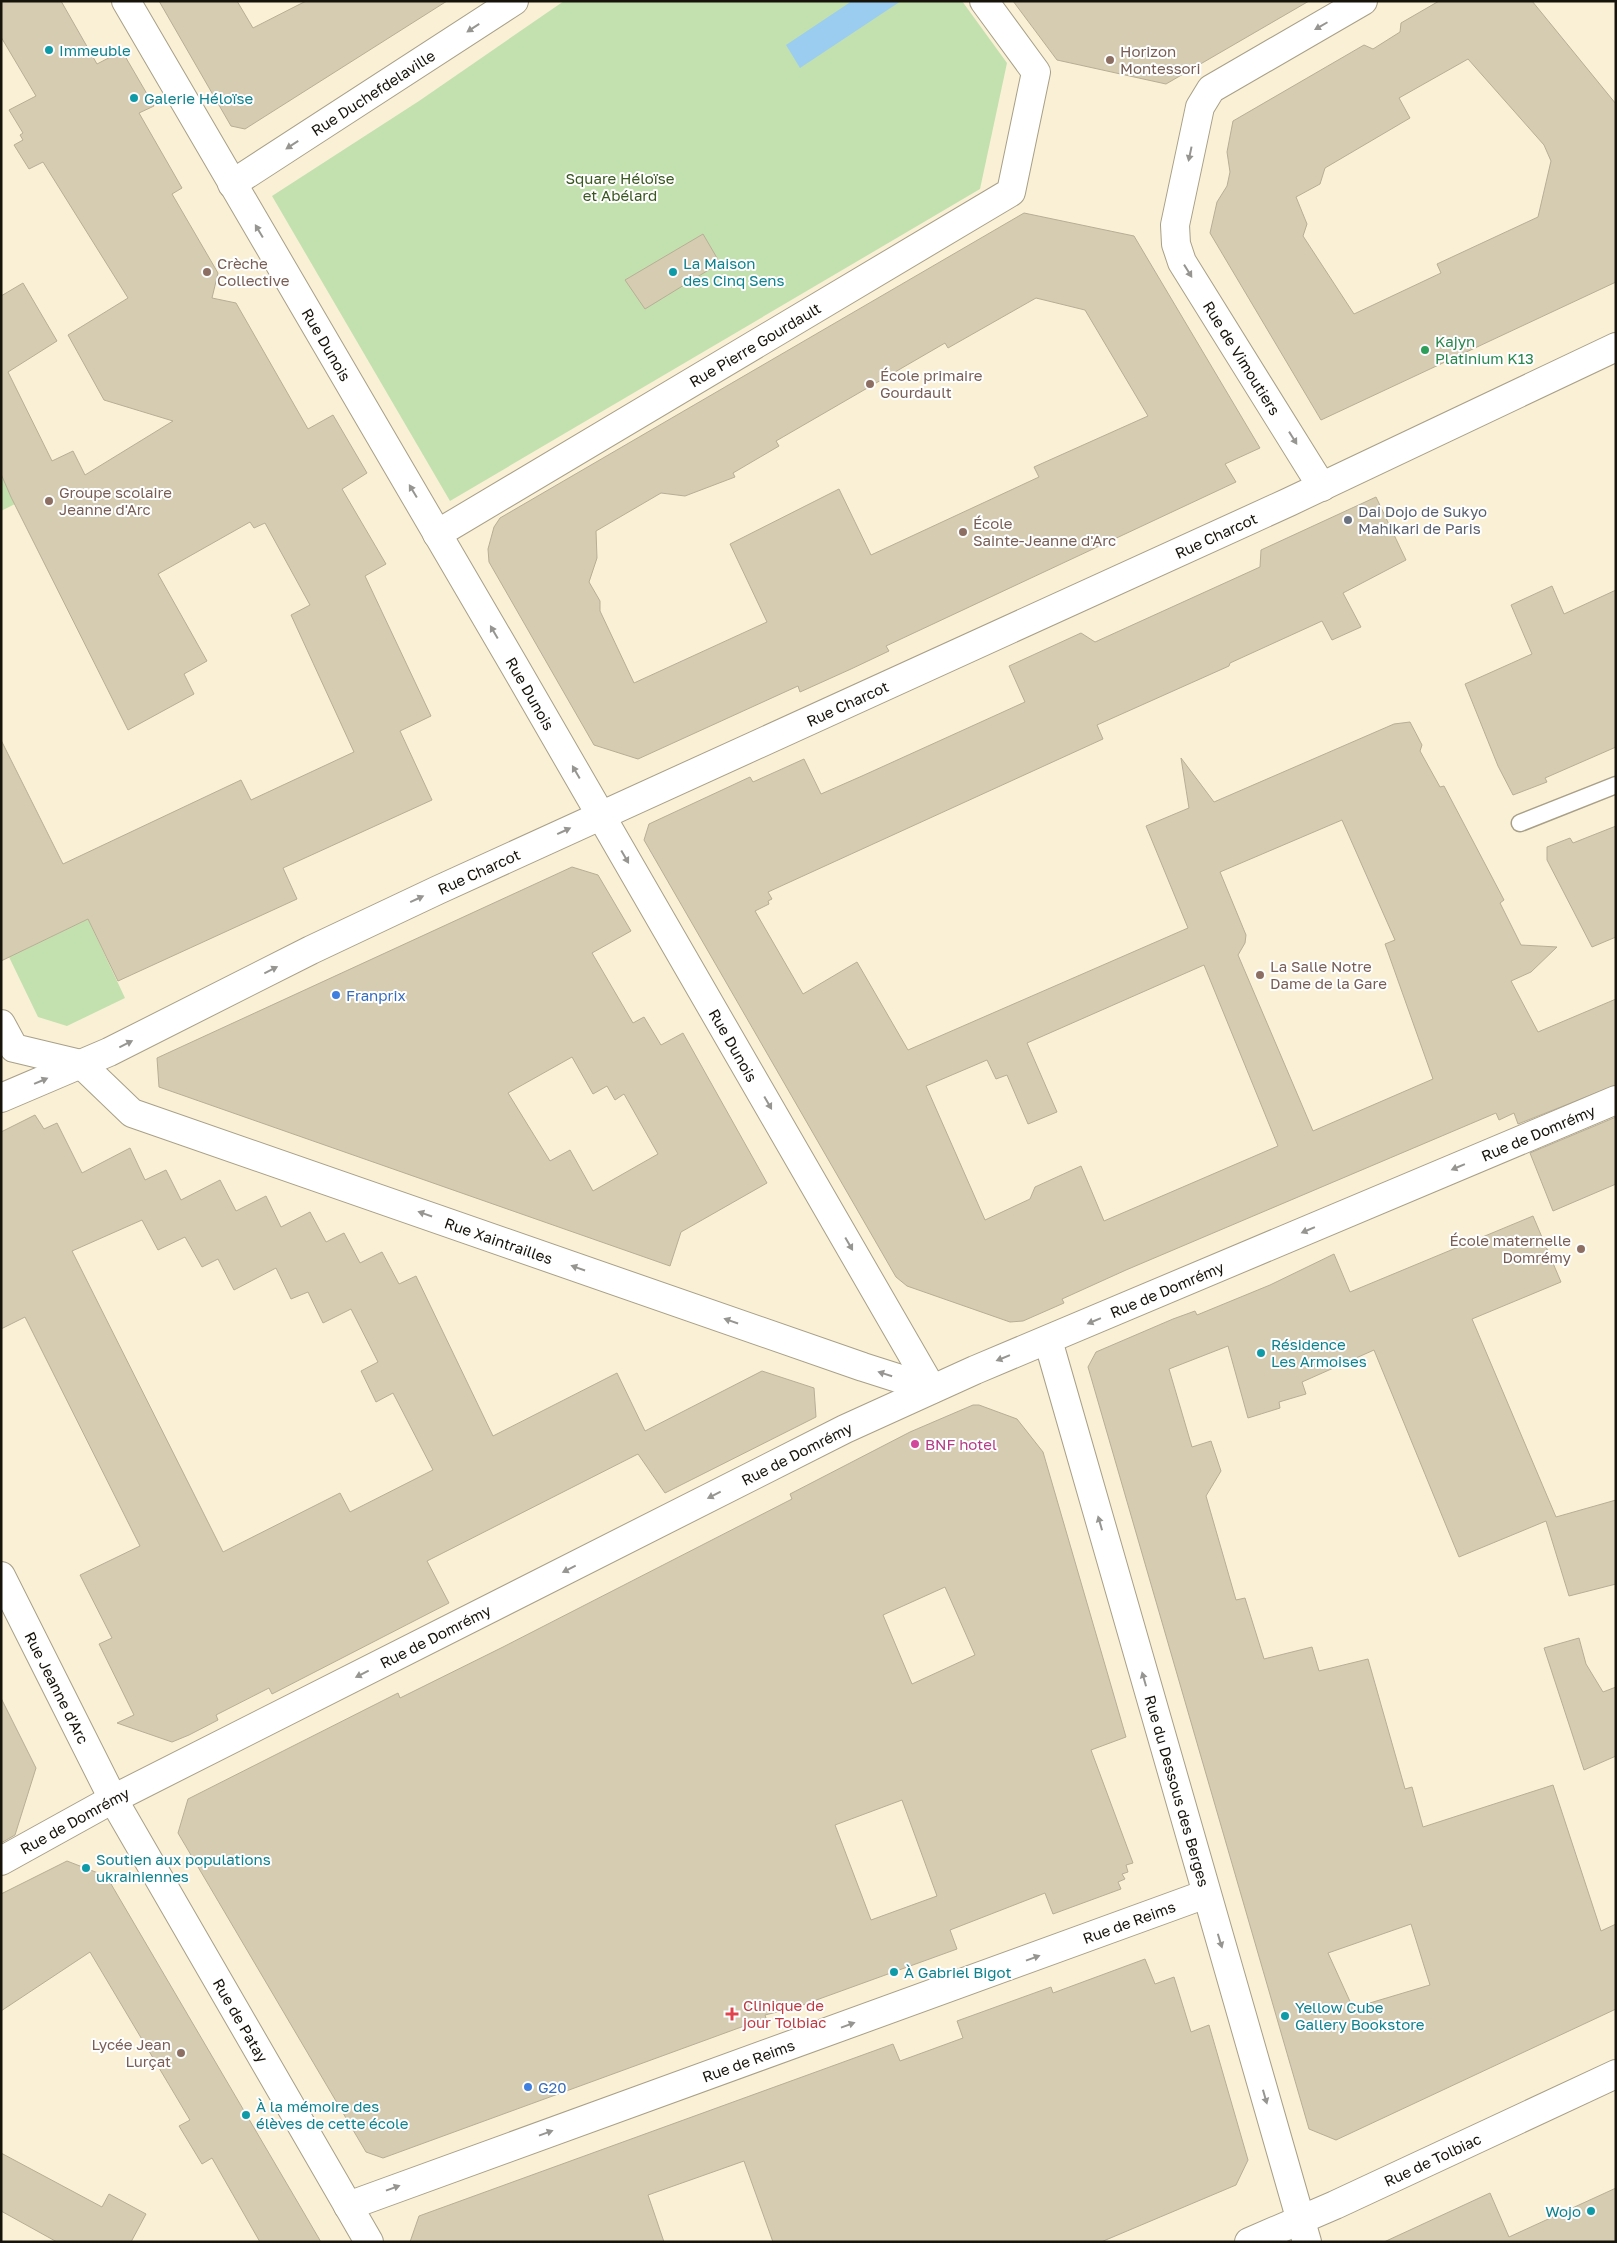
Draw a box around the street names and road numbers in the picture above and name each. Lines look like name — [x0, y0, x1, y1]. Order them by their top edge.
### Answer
street label: Rue Duchefdelaville — [308, 46, 438, 139]
street label: Rue de Vimoutiers — [1200, 298, 1284, 418]
street label: Rue Pierre Gourdault — [686, 299, 824, 391]
street label: Rue Dunois — [299, 305, 355, 384]
street label: Rue Charcot — [1172, 509, 1260, 562]
street label: Rue Dunois — [502, 654, 559, 733]
street label: Rue Charcot — [803, 677, 891, 730]
street label: Rue Charcot — [435, 845, 523, 898]
street label: Rue Dunois — [705, 1005, 762, 1085]
street label: Rue de Domrémy — [1479, 1101, 1598, 1165]
street label: Rue Xaintrailles — [442, 1213, 555, 1268]
street label: Rue de Domrémy — [1107, 1257, 1227, 1321]
street label: Rue de Domrémy — [738, 1418, 855, 1489]
street label: Rue de Domrémy — [377, 1600, 494, 1672]
street label: Rue Jeanne d'Arc — [21, 1629, 93, 1747]
street label: Rue du Dessous des Berges — [1141, 1693, 1213, 1889]
street label: Rue de Domrémy — [17, 1783, 133, 1858]
street label: Rue de Reims — [1080, 1897, 1178, 1947]
street label: Rue de Patay — [210, 1975, 272, 2066]
street label: Rue de Reims — [700, 2035, 797, 2085]
street label: Rue de Tolbiac — [1381, 2129, 1484, 2190]

